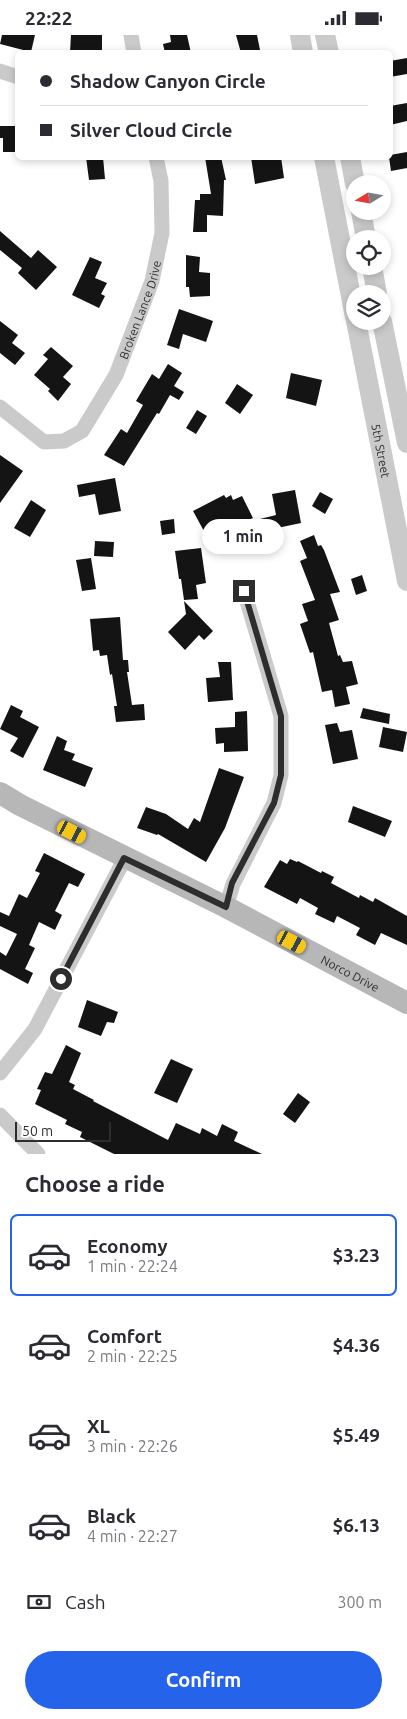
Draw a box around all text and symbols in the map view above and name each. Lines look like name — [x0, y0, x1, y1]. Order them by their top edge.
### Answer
text: 22:22 — [25, 7, 73, 29]
text: Shadow Canyon Circle — [70, 70, 266, 92]
text: Silver Cloud Circle — [70, 119, 232, 141]
north arrow — [346, 175, 391, 220]
map controls — [346, 175, 391, 330]
button: locate — [346, 230, 391, 275]
street label: Broken Lance Drive — [116, 259, 163, 361]
button: layers — [346, 285, 391, 330]
street label: 5th Street — [370, 422, 393, 479]
callout: 1 min — [203, 519, 285, 553]
text: 1 min — [223, 527, 263, 545]
route end — [233, 580, 255, 602]
car — [55, 819, 88, 845]
car — [275, 928, 308, 956]
street label: Norco Drive — [319, 952, 382, 994]
route start — [50, 968, 72, 990]
scale bar — [15, 1119, 111, 1142]
text: 50 m — [22, 1123, 53, 1139]
text: Choose a ride — [25, 1171, 165, 1196]
icon: car — [27, 1233, 72, 1278]
text: Economy — [87, 1235, 168, 1257]
text: $3.23 — [332, 1244, 380, 1266]
text: 1 min · 22:24 — [87, 1257, 178, 1275]
icon: car — [27, 1323, 72, 1368]
text: Comfort — [87, 1325, 162, 1347]
text: $4.36 — [332, 1334, 380, 1356]
text: 2 min · 22:25 — [87, 1347, 178, 1365]
icon: car — [27, 1413, 72, 1458]
text: XL — [87, 1415, 110, 1437]
text: $5.49 — [332, 1424, 380, 1446]
text: 3 min · 22:26 — [87, 1437, 178, 1455]
icon: car — [27, 1503, 72, 1548]
text: Black — [87, 1505, 136, 1527]
text: $6.13 — [332, 1514, 380, 1536]
text: 4 min · 22:27 — [87, 1527, 178, 1545]
icon: cash — [25, 1588, 53, 1616]
text: Cash — [65, 1591, 106, 1613]
text: 300 m — [337, 1593, 382, 1611]
button: Confirm — [25, 1651, 382, 1709]

